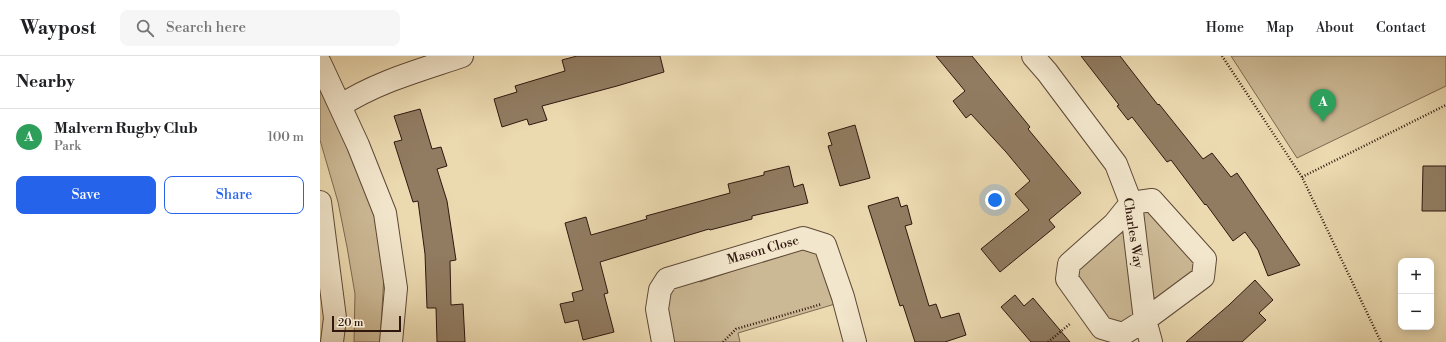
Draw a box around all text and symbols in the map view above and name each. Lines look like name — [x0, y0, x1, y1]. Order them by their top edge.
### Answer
search box — [120, 10, 400, 46]
text: Waypost — [20, 16, 96, 40]
icon: search — [134, 17, 156, 39]
text: Search here — [166, 18, 246, 37]
text: Home — [1206, 19, 1244, 37]
text: Map — [1266, 19, 1294, 37]
text: About — [1316, 19, 1354, 37]
text: Contact — [1376, 19, 1426, 37]
text: Nearby — [16, 71, 75, 93]
pin: A — [1310, 89, 1336, 122]
text: Malvern Rugby Club — [54, 119, 198, 138]
text: A — [24, 129, 34, 145]
text: 100 m — [268, 129, 304, 145]
text: Park — [54, 138, 81, 154]
button: Save — [16, 176, 156, 214]
button: Share — [164, 176, 304, 214]
your location — [985, 190, 1005, 210]
street label: Charles Way — [1120, 197, 1147, 270]
street label: Mason Close — [725, 232, 801, 268]
map controls — [1398, 258, 1434, 330]
button: + — [1398, 258, 1434, 294]
button: − — [1398, 294, 1434, 330]
scale bar — [332, 314, 401, 333]
text: 20 m — [338, 316, 363, 330]

